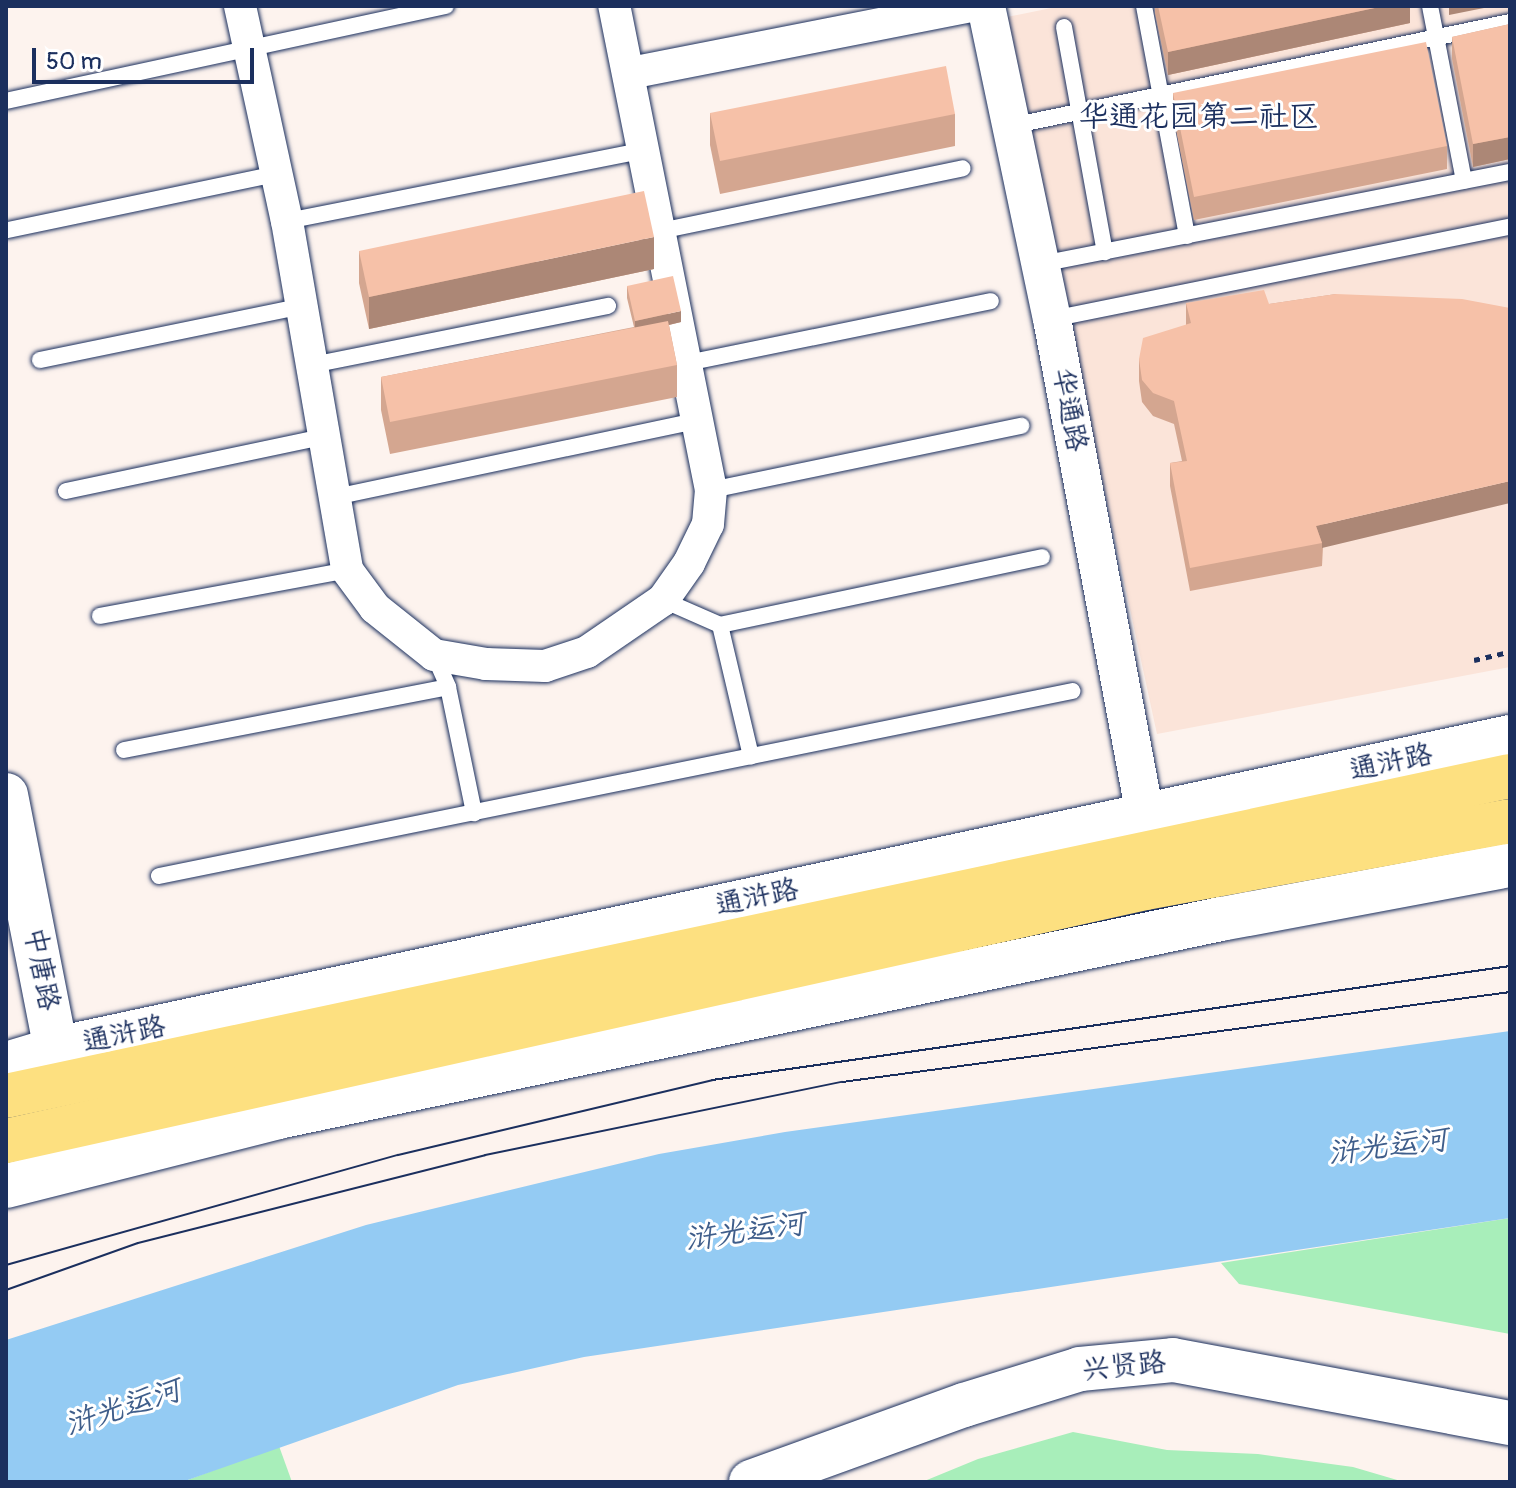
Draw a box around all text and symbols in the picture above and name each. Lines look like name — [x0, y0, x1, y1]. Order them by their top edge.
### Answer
scale bar — [36, 32, 258, 82]
text: 50 m — [46, 47, 102, 76]
district label: 华通花园第二社区 — [1079, 99, 1319, 135]
street label: 华通路 — [1044, 366, 1094, 454]
street label: 通浒路 — [1346, 738, 1436, 788]
street label: 通浒路 — [712, 873, 802, 923]
street label: 中唐路 — [16, 925, 66, 1013]
street label: 通浒路 — [79, 1010, 169, 1060]
water label: 浒光运河 — [1326, 1122, 1450, 1172]
water label: 浒光运河 — [683, 1206, 807, 1258]
street label: 兴贤路 — [1080, 1346, 1168, 1388]
water label: 浒光运河 — [60, 1372, 186, 1444]

